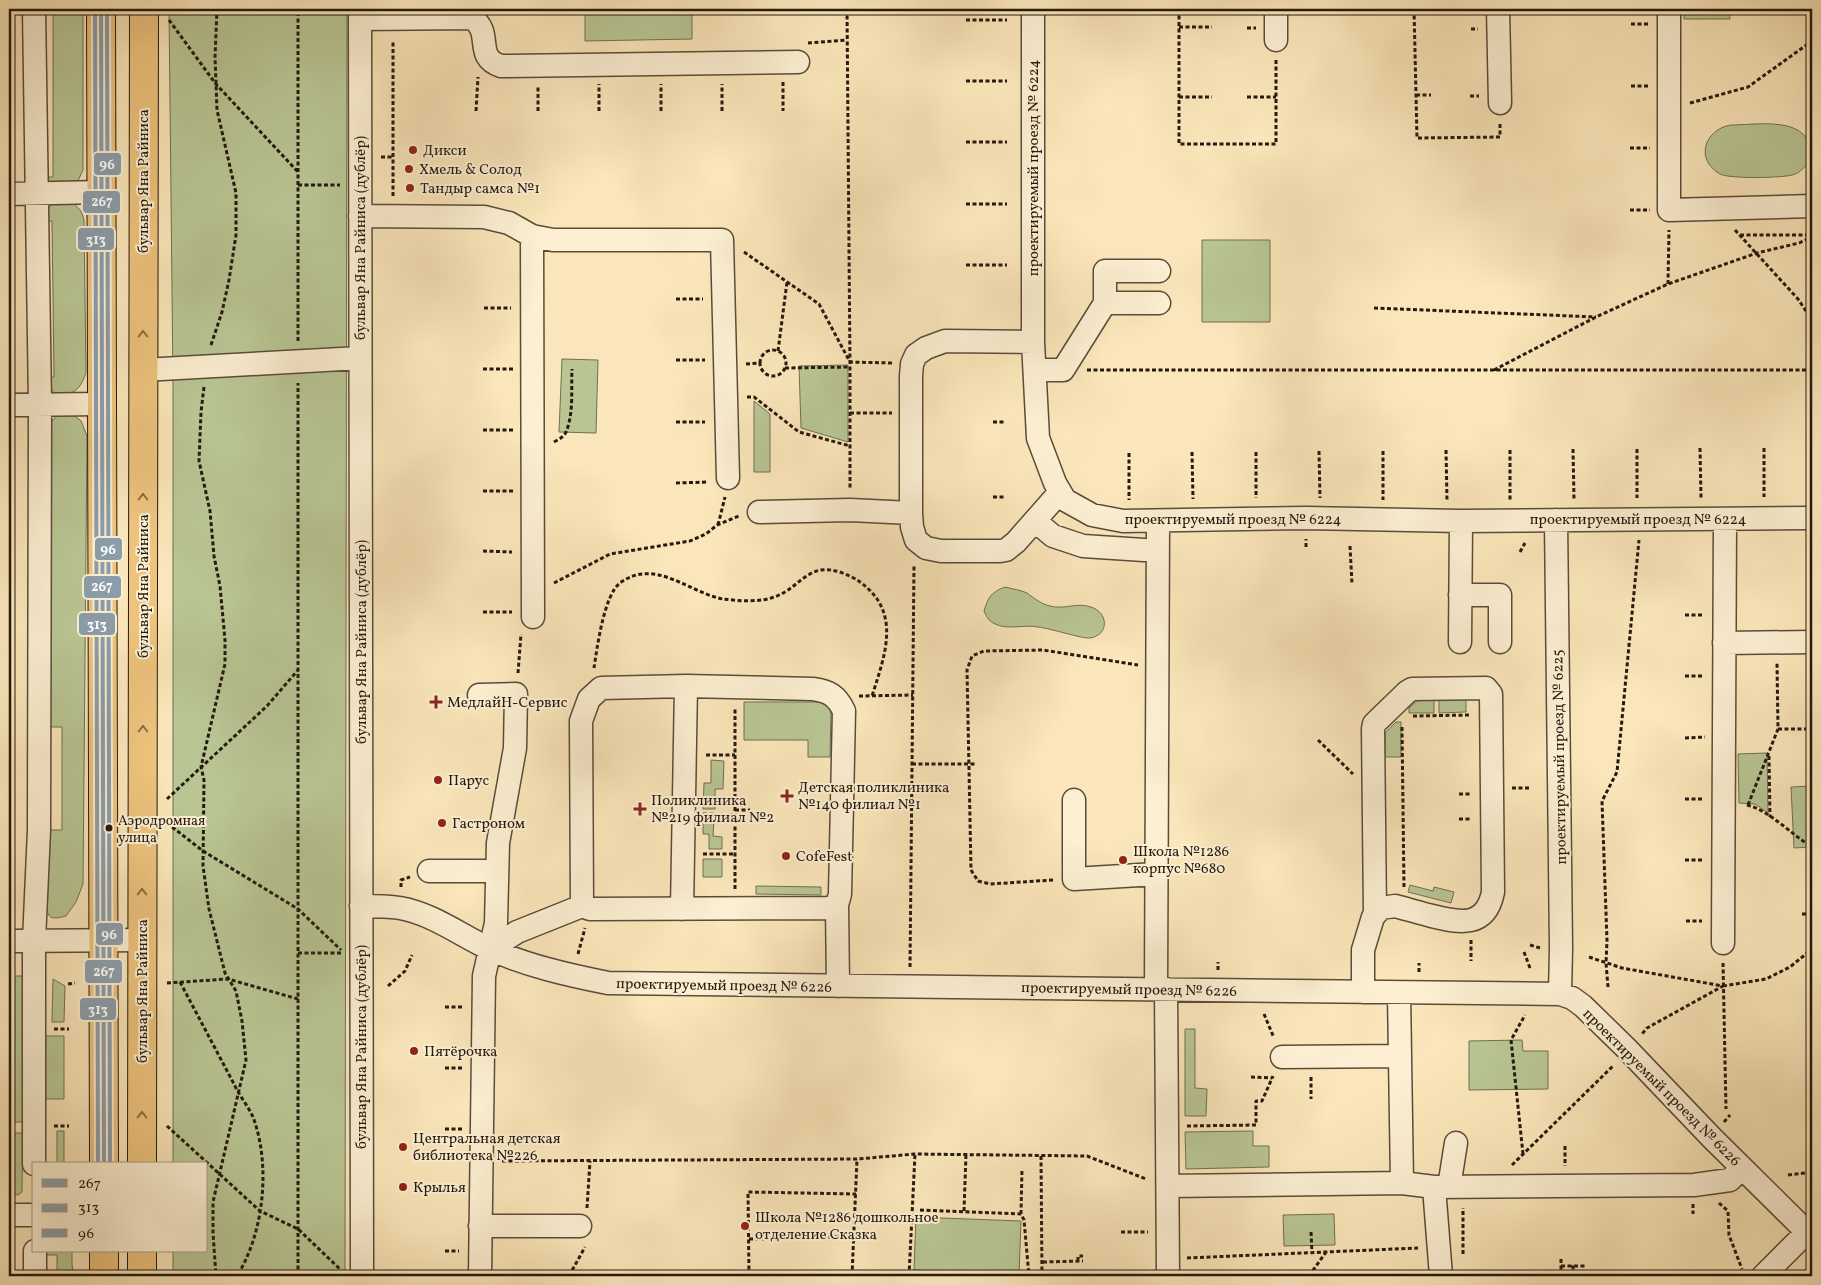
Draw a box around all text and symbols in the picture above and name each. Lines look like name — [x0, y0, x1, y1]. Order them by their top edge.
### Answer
street label: проектируемый проезд № 6224 — [1024, 60, 1045, 276]
street label: бульвар Яна Райниса — [134, 109, 155, 253]
street label: бульвар Яна Райниса (дублёр) — [351, 136, 372, 340]
place label: Дикси — [423, 141, 467, 162]
marker: Дикси — [407, 144, 419, 156]
line badge: 96 — [93, 152, 122, 176]
text: 96 — [99, 156, 115, 175]
place label: Хмель & Солод — [419, 160, 522, 181]
marker: Хмель & Солод — [403, 163, 415, 175]
place label: Тандыр самса №1 — [420, 179, 540, 200]
marker: Тандыр самса №1 — [404, 182, 416, 194]
line badge: 267 — [82, 190, 121, 214]
text: 267 — [91, 193, 113, 212]
line badge: 313 — [77, 227, 115, 251]
text: 313 — [86, 231, 106, 250]
one-way arrow — [138, 330, 148, 338]
one-way arrow — [138, 492, 148, 500]
street label: проектируемый проезд № 6224 — [1125, 510, 1341, 531]
street label: проектируемый проезд № 6224 — [1530, 510, 1746, 531]
street label: бульвар Яна Райниса — [134, 514, 155, 658]
line badge: 96 — [94, 537, 123, 561]
street label: бульвар Яна Райниса (дублёр) — [352, 540, 373, 744]
text: 96 — [100, 541, 116, 560]
line badge: 267 — [83, 575, 122, 599]
text: 267 — [91, 578, 113, 597]
line badge: 313 — [78, 612, 116, 636]
text: 313 — [87, 616, 107, 635]
street label: проектируемый проезд № 6225 — [1548, 649, 1573, 865]
place label: МедлайН-Сервис — [447, 693, 568, 714]
marker: МедлайН-Сервис — [429, 695, 443, 709]
one-way arrow — [138, 725, 148, 732]
place label: Парус — [448, 771, 490, 792]
marker: Парус — [432, 774, 444, 786]
place label: Детская поликлиника №140 филиал №1 — [798, 778, 950, 816]
marker: Детская поликлиника №140 филиал №1 — [780, 789, 794, 803]
place label: Поликлиника №219 филиал №2 — [651, 791, 774, 829]
marker: Поликлиника №219 филиал №2 — [633, 802, 647, 816]
place label: Аэродромная улица — [118, 812, 205, 848]
place label: Гастроном — [452, 814, 525, 835]
marker: Гастроном — [436, 817, 448, 829]
marker: Аэродромная улица — [104, 823, 114, 833]
place label: Школа №1286 корпус №680 — [1133, 842, 1229, 880]
place label: CofeFest — [796, 847, 852, 868]
marker: CofeFest — [780, 850, 792, 862]
marker: Школа №1286 корпус №680 — [1117, 854, 1129, 866]
one-way arrow — [137, 887, 147, 895]
street label: бульвар Яна Райниса — [133, 919, 154, 1063]
line badge: 96 — [95, 922, 124, 946]
text: 96 — [101, 926, 117, 945]
street label: бульвар Яна Райниса (дублёр) — [352, 945, 373, 1149]
line badge: 267 — [84, 959, 123, 984]
text: 267 — [93, 963, 115, 982]
street label: проектируемый проезд № 6226 — [616, 974, 832, 999]
street label: проектируемый проезд № 6226 — [1021, 978, 1237, 1003]
line badge: 313 — [79, 997, 117, 1021]
text: 313 — [88, 1001, 108, 1020]
street label: проектируемый проезд № 6226 — [1577, 1004, 1745, 1172]
place label: Пятёрочка — [424, 1042, 498, 1063]
marker: Пятёрочка — [408, 1045, 420, 1057]
one-way arrow — [137, 1111, 147, 1118]
place label: Центральная детская библиотека №226 — [413, 1129, 561, 1167]
marker: Центральная детская библиотека №226 — [397, 1141, 409, 1153]
legend — [32, 1162, 208, 1252]
text: 267 — [78, 1174, 101, 1195]
place label: Крылья — [413, 1178, 466, 1199]
marker: Крылья — [397, 1181, 409, 1193]
text: 313 — [78, 1198, 99, 1219]
place label: Школа №1286 дошкольное отделение Сказка — [755, 1208, 939, 1246]
marker: Школа №1286 дошкольное отделение Сказка — [739, 1220, 751, 1232]
text: 96 — [78, 1224, 94, 1245]

